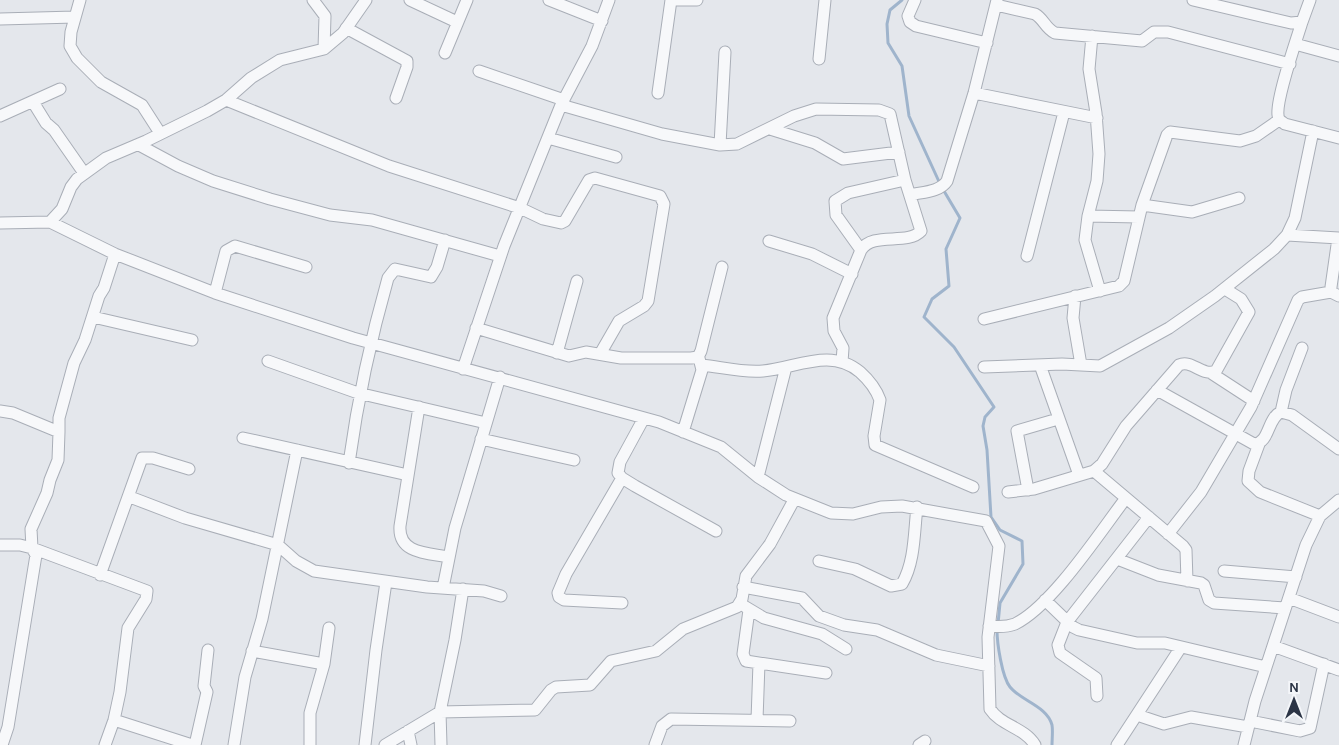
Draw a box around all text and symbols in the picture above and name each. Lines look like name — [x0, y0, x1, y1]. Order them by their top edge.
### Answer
north arrow — [1269, 675, 1319, 725]
text: N — [1289, 679, 1299, 696]

